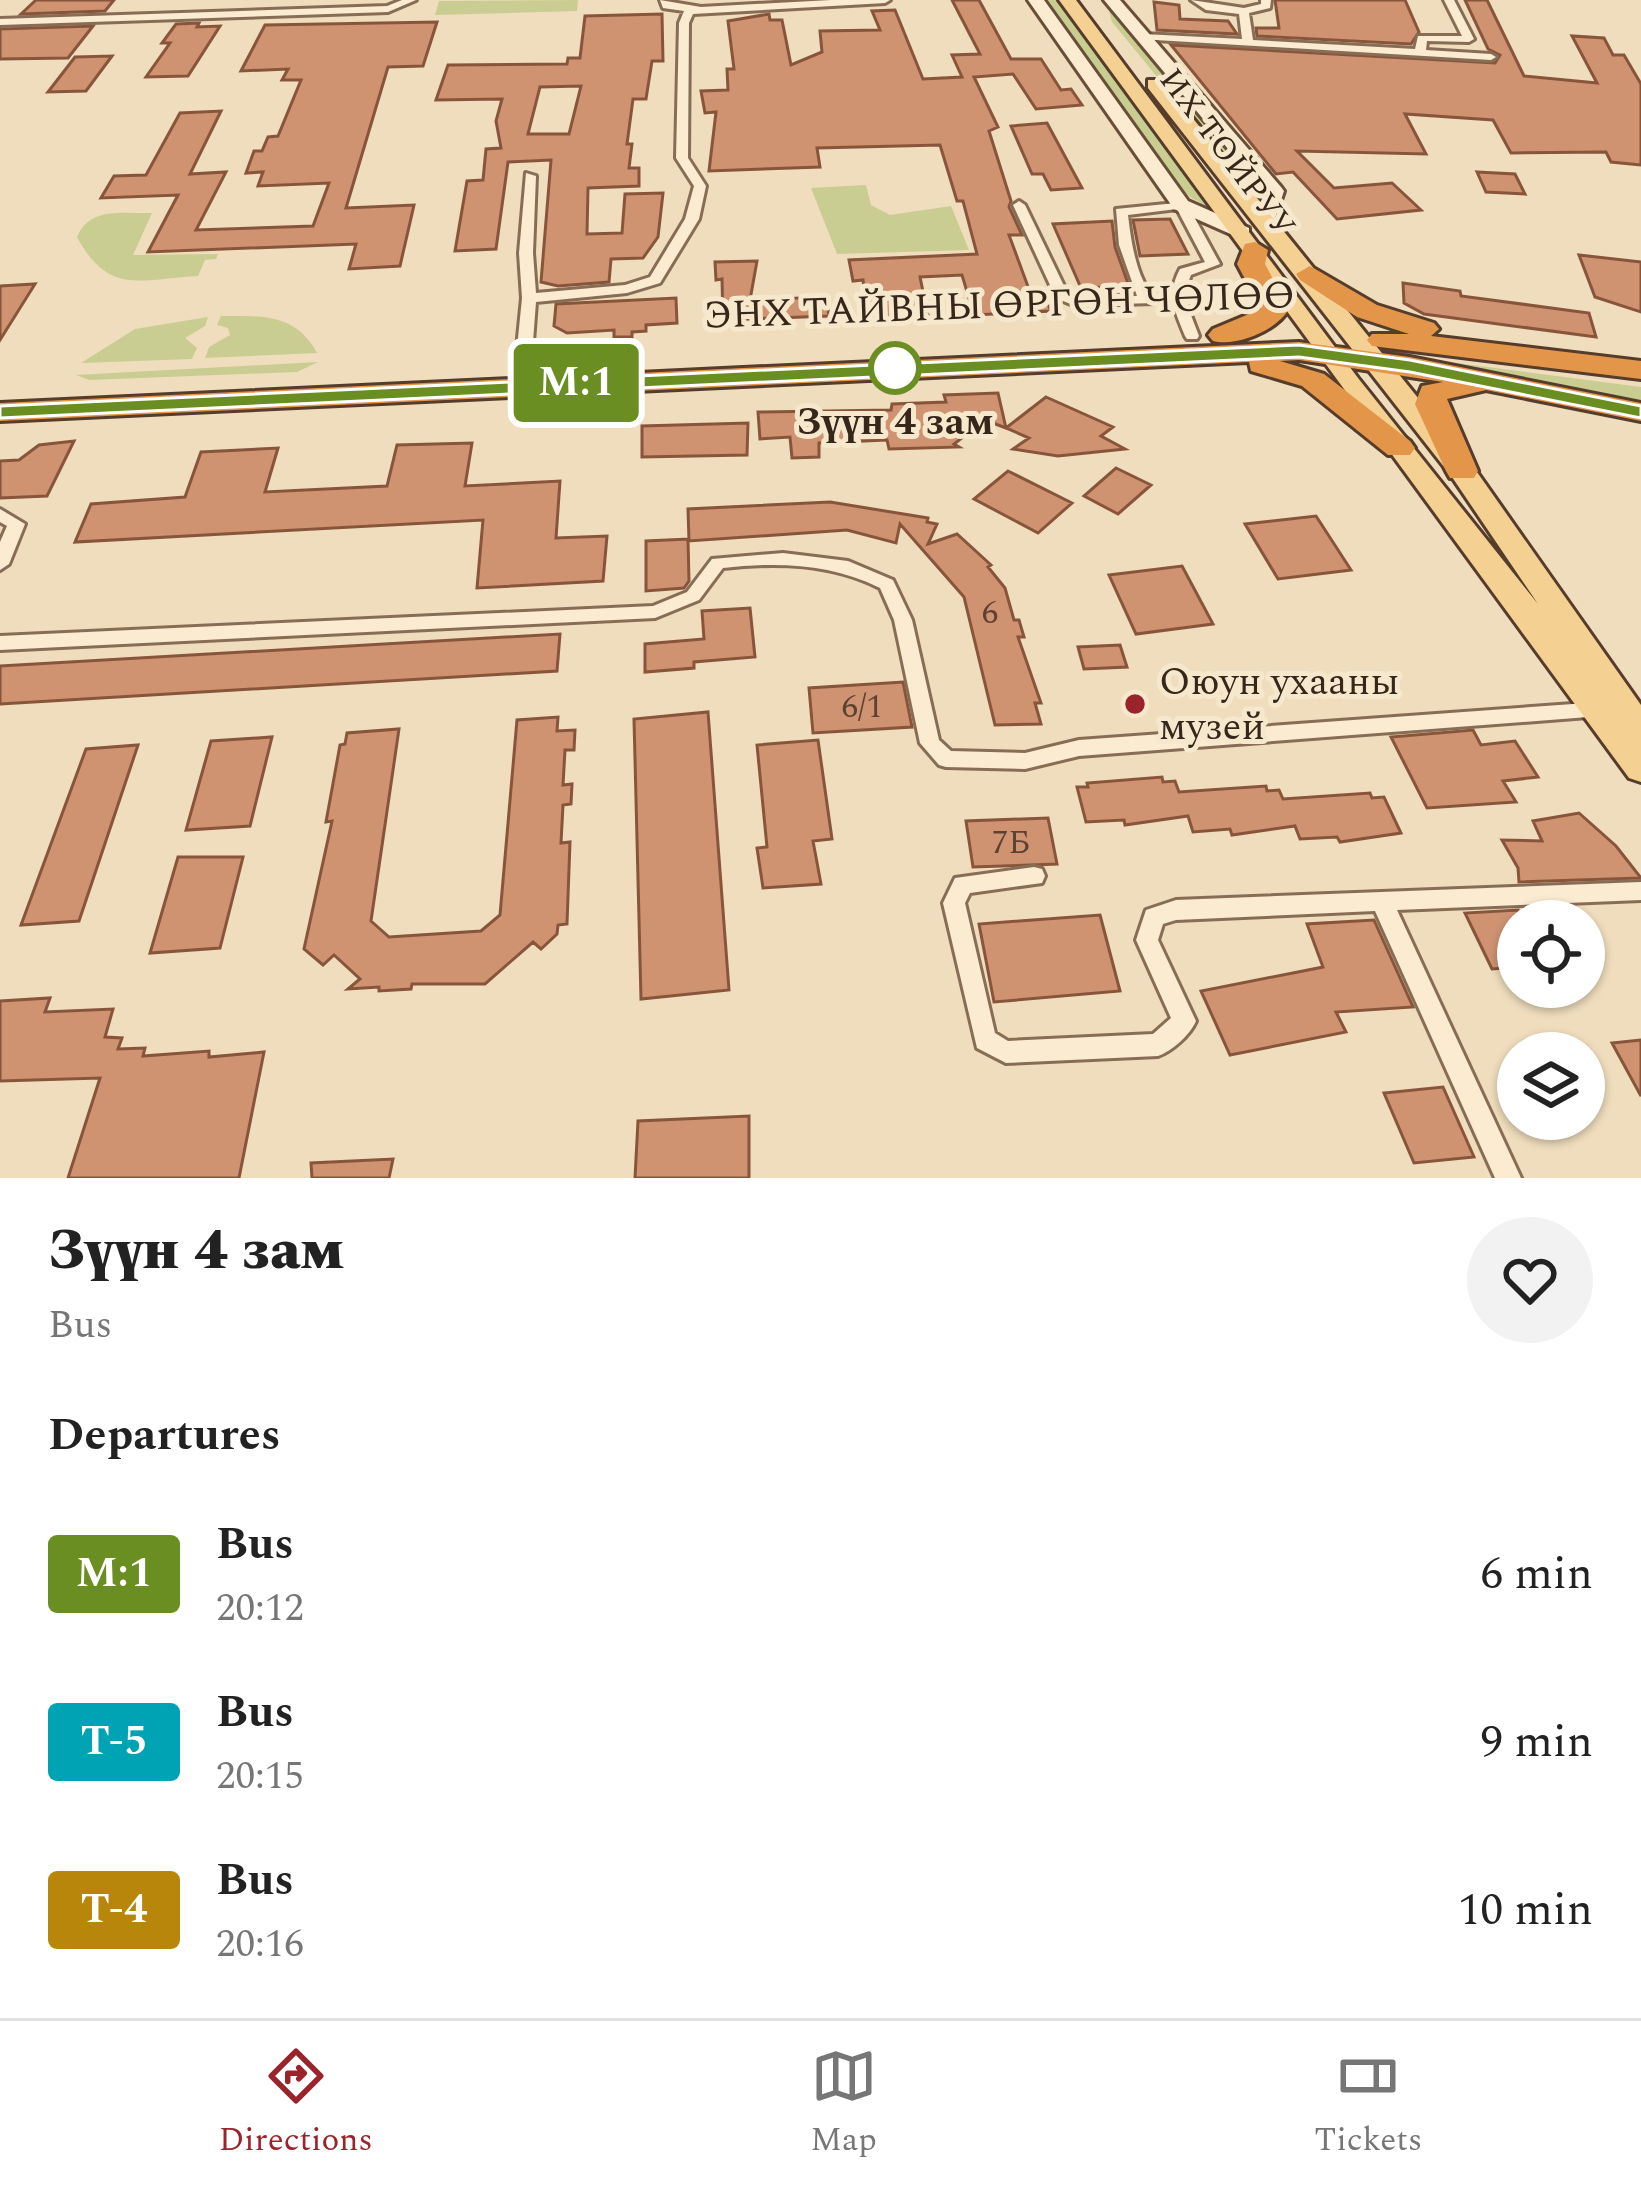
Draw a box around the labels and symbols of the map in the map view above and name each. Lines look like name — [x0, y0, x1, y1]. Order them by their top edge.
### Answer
street label: ИХ ТОЙРУУ — [1147, 58, 1307, 248]
street label: ЭНХ ТАЙВНЫ ӨРГӨН ЧӨЛӨӨ — [702, 266, 1296, 346]
marker: Зүүн 4 зам — [870, 343, 920, 393]
line badge: М:1 — [507, 344, 645, 422]
place label: Зүүн 4 зам — [796, 393, 994, 452]
house number: 6 — [982, 588, 998, 638]
place label: Оюун ухааны музей — [1159, 653, 1399, 757]
house number: 6/1 — [841, 682, 883, 732]
marker: Оюун ухааны музей — [1122, 691, 1148, 717]
house number: 7Б — [992, 818, 1030, 868]

